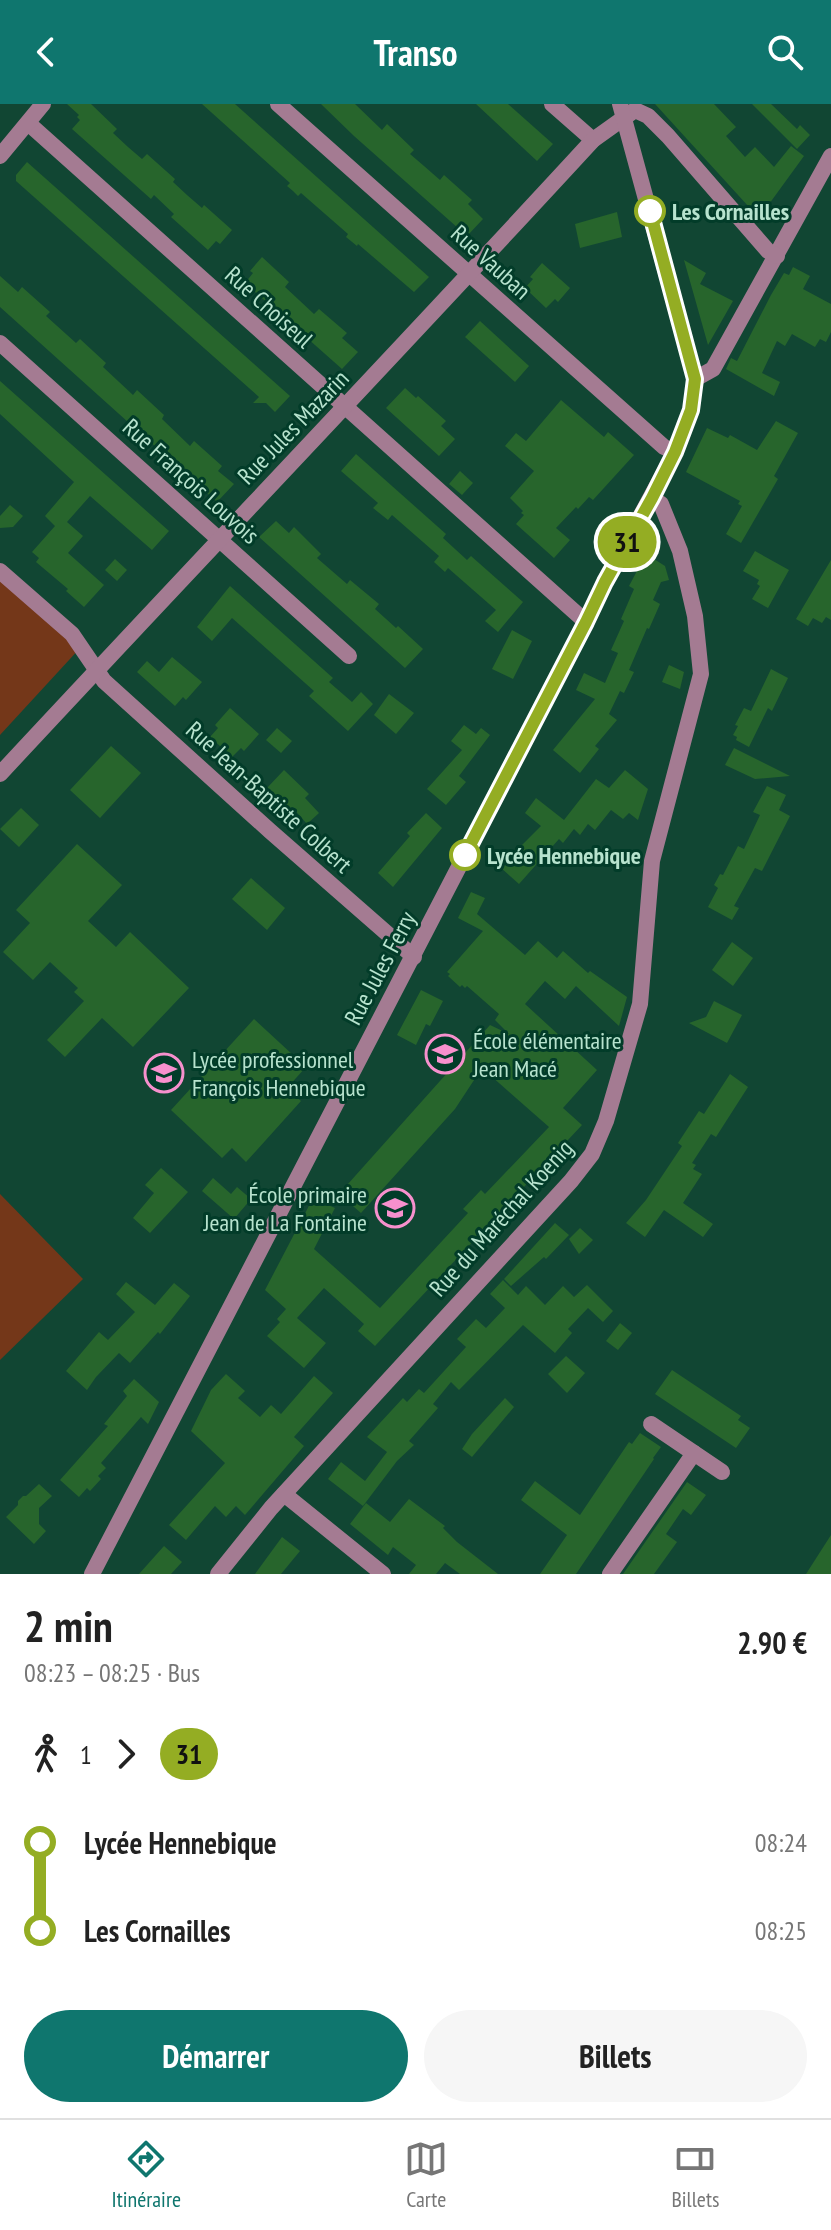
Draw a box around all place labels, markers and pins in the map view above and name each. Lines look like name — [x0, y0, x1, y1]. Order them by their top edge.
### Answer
marker: Les Cornailles — [635, 196, 665, 226]
place label: Les Cornailles — [672, 196, 789, 227]
marker: Lycée Hennebique — [450, 840, 480, 870]
place label: Lycée Hennebique — [487, 840, 641, 871]
place label: École élémentaire Jean Macé — [472, 1025, 622, 1084]
school or university icon: École élémentaire Jean Macé — [424, 1033, 466, 1075]
place label: Lycée professionnel François Hennebique — [192, 1044, 366, 1103]
school or university icon: Lycée professionnel François Hennebique — [143, 1052, 185, 1094]
place label: École primaire Jean de La Fontaine — [203, 1179, 367, 1238]
school or university icon: École primaire Jean de La Fontaine — [374, 1187, 416, 1229]

